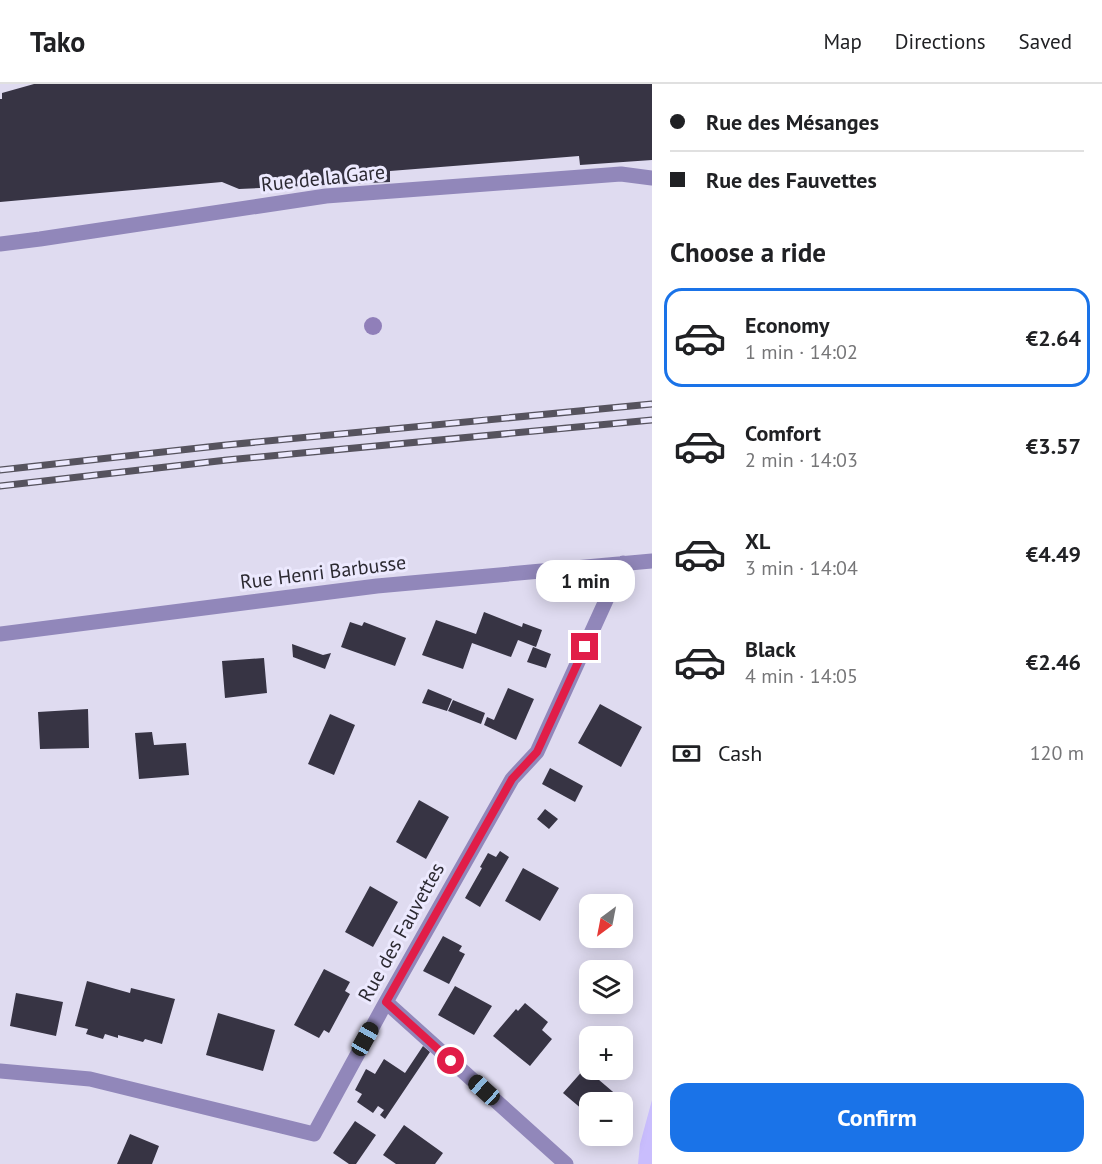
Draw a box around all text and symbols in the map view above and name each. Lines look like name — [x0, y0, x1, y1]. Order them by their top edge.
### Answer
text: Tako — [30, 23, 85, 60]
text: Map — [823, 28, 862, 55]
text: Directions — [895, 28, 986, 55]
text: Saved — [1019, 28, 1072, 55]
text: Rue des Mésanges — [706, 108, 879, 136]
street label: Rue de la Gare — [260, 159, 386, 197]
text: Rue des Fauvettes — [706, 166, 877, 194]
text: Choose a ride — [670, 235, 826, 269]
icon: car — [673, 311, 727, 365]
text: Economy — [745, 311, 829, 339]
text: €2.64 — [1026, 324, 1081, 352]
text: 1 min · 14:02 — [745, 339, 858, 365]
icon: car — [673, 419, 727, 473]
text: Comfort — [745, 419, 821, 447]
text: €3.57 — [1026, 432, 1081, 460]
text: 2 min · 14:03 — [745, 447, 858, 473]
icon: car — [673, 527, 727, 581]
text: XL — [745, 527, 770, 555]
text: €4.49 — [1026, 540, 1081, 568]
street label: Rue Henri Barbusse — [239, 549, 407, 595]
text: 3 min · 14:04 — [745, 555, 858, 581]
callout: 1 min — [536, 560, 634, 602]
text: 1 min — [561, 568, 610, 594]
route end — [571, 633, 598, 660]
icon: car — [673, 635, 727, 689]
text: Black — [745, 635, 796, 663]
text: €2.46 — [1026, 648, 1081, 676]
text: 4 min · 14:05 — [745, 663, 858, 689]
icon: cash — [670, 737, 703, 770]
text: Cash — [718, 739, 762, 767]
text: 120 m — [1030, 740, 1084, 766]
street label: Rue des Fauvettes — [352, 858, 450, 1006]
north arrow — [579, 894, 633, 948]
map controls — [579, 894, 633, 1146]
button: layers — [579, 960, 633, 1014]
car — [348, 1019, 382, 1059]
button: + — [579, 1026, 633, 1080]
route start — [437, 1047, 464, 1074]
car — [465, 1071, 503, 1109]
button: Confirm — [670, 1083, 1084, 1152]
button: − — [579, 1092, 633, 1146]

